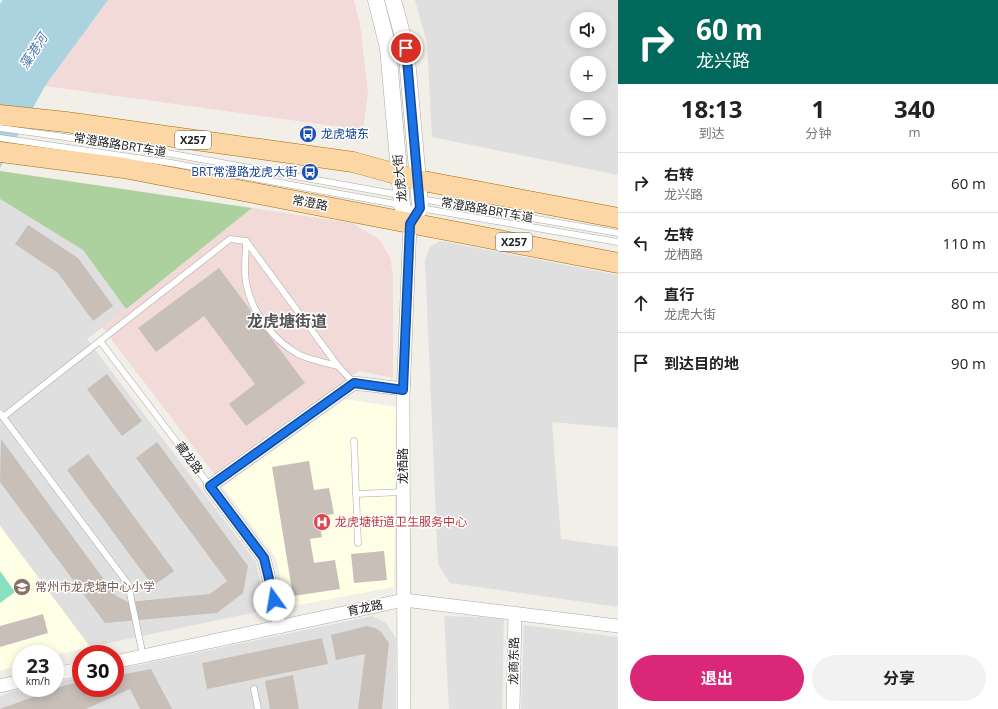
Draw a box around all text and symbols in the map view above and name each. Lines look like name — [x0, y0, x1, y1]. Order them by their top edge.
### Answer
text: 60 m — [696, 10, 763, 48]
map controls — [570, 12, 606, 136]
button: sound — [570, 12, 606, 48]
icon: right — [630, 16, 682, 68]
water label: 藻港河 — [15, 27, 53, 72]
pin — [389, 31, 423, 65]
icon: arrive — [395, 37, 417, 59]
text: 龙兴路 — [696, 48, 750, 72]
button: + — [570, 56, 606, 92]
text: 18:13 — [681, 92, 743, 125]
text: 1 — [811, 92, 825, 125]
text: 340 — [894, 92, 935, 125]
button: − — [570, 100, 606, 136]
text: m — [909, 123, 921, 141]
bus stop icon: 龙虎塘东 — [298, 124, 318, 144]
text: 到达 — [699, 124, 725, 142]
text: 分钟 — [805, 124, 831, 142]
place label: 龙虎塘东 — [321, 125, 369, 142]
street label: 常澄路路BRT车道 — [72, 129, 168, 160]
road number: X257 — [175, 131, 211, 149]
street label: 龙虎大街 — [389, 153, 410, 203]
bus stop icon: BRT常澄路龙虎大街 — [300, 162, 320, 182]
place label: BRT常澄路龙虎大街 — [191, 163, 297, 180]
text: 右转 — [664, 164, 694, 184]
icon: right — [630, 172, 652, 194]
text: 60 m — [951, 173, 986, 193]
text: 龙兴路 — [664, 185, 703, 203]
street label: 常澄路 — [291, 191, 329, 214]
street label: 常澄路路BRT车道 — [439, 193, 535, 226]
text: 左转 — [664, 224, 694, 244]
icon: left — [630, 232, 652, 254]
road number: X257 — [496, 233, 532, 251]
text: 110 m — [942, 233, 986, 253]
text: 龙栖路 — [664, 245, 703, 263]
text: 直行 — [664, 284, 694, 304]
icon: ahead — [630, 292, 652, 314]
text: 80 m — [951, 293, 986, 313]
text: 龙虎大街 — [664, 305, 716, 323]
district label: 龙虎塘街道 — [247, 310, 327, 332]
icon: arrive — [630, 352, 652, 374]
text: 到达目的地 — [664, 353, 739, 373]
text: 90 m — [951, 353, 986, 373]
street label: 藏龙路 — [172, 438, 207, 477]
street label: 龙栖路 — [394, 448, 411, 484]
hospital icon: 龙虎塘街道卫生服务中心 — [312, 512, 332, 532]
place label: 龙虎塘街道卫生服务中心 — [335, 513, 467, 530]
school or university icon: 常州市龙虎塘中心小学 — [12, 577, 32, 597]
place label: 常州市龙虎塘中心小学 — [35, 578, 155, 595]
position arrow — [253, 579, 295, 621]
street label: 育龙路 — [346, 595, 384, 620]
street label: 龙商东路 — [505, 637, 522, 685]
speed limit sign: 30 — [72, 645, 124, 697]
text: 23 — [27, 652, 49, 679]
button: 退出 — [630, 655, 804, 701]
button: 分享 — [812, 655, 986, 701]
text: km/h — [26, 674, 50, 688]

